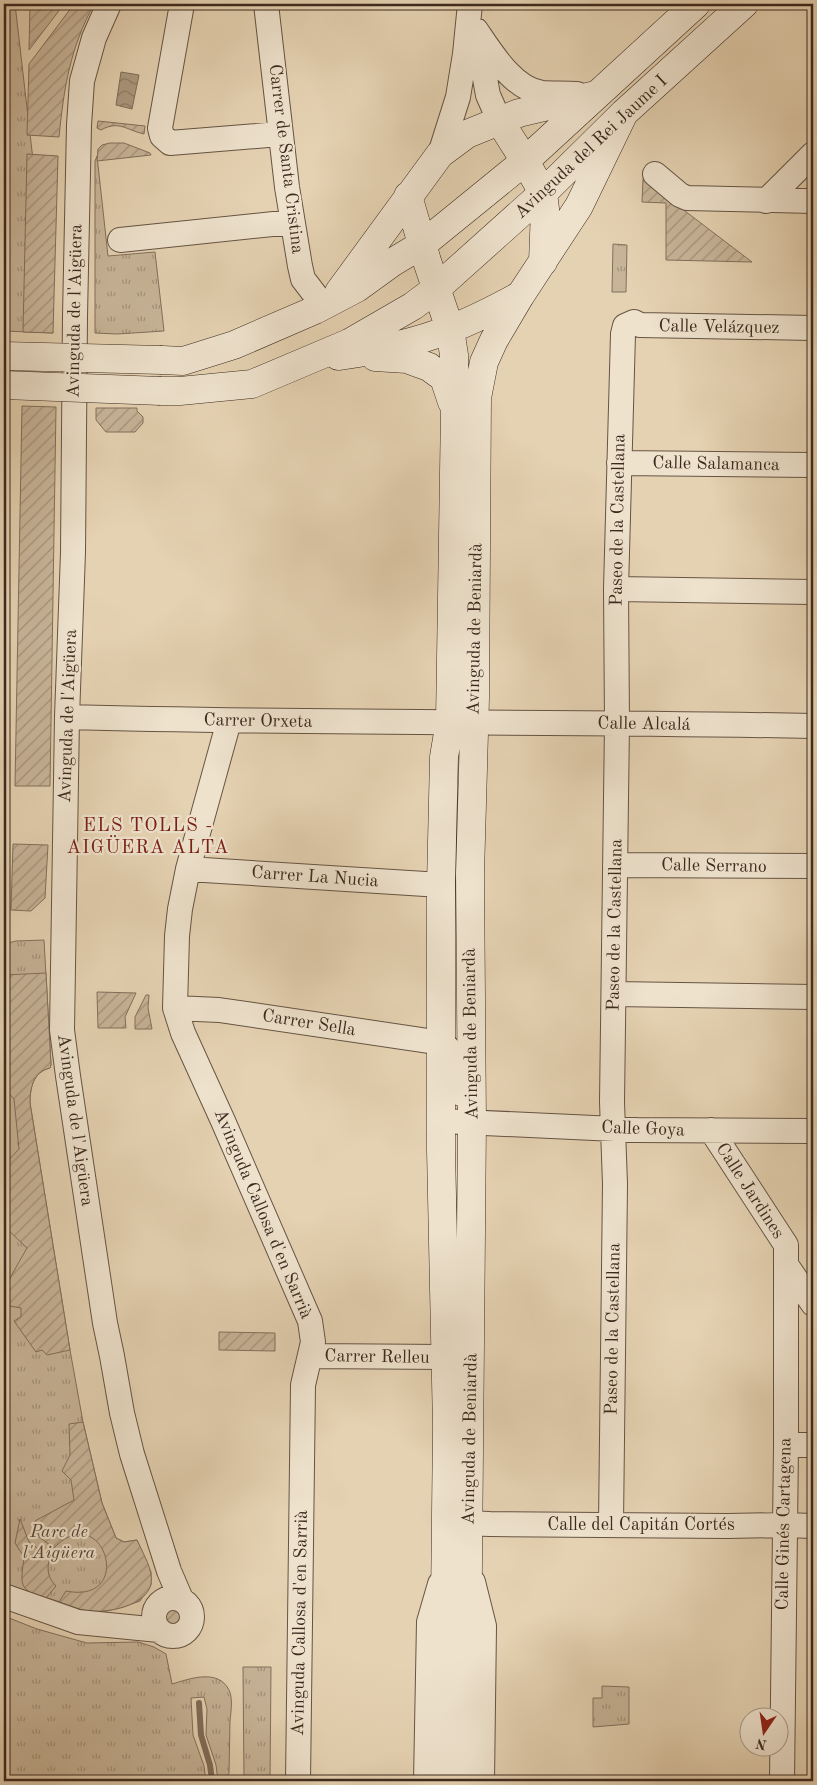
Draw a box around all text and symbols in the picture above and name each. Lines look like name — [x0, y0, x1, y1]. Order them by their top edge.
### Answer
street label: Carrer de Santa Cristina — [265, 63, 307, 255]
street label: Avinguda del Rei Jaume I — [511, 72, 671, 222]
street label: Avinguda de l'Aigüera — [64, 224, 86, 398]
street label: Calle Velázquez — [658, 317, 780, 337]
street label: Paseo de la Castellana — [607, 434, 629, 606]
street label: Calle Salamanca — [652, 454, 780, 474]
street label: Avinguda de Beniardà — [465, 543, 486, 715]
street label: Avinguda de l'Aigüera — [56, 629, 80, 803]
street label: Carrer Orxeta — [203, 711, 313, 731]
street label: Calle Alcalá — [597, 714, 691, 734]
district label: ELS TOLLS - AIGÜERA ALTA — [67, 817, 229, 858]
street label: Paseo de la Castellana — [604, 839, 626, 1011]
street label: Calle Serrano — [661, 856, 767, 876]
street label: Carrer La Nucia — [251, 864, 379, 890]
street label: Avinguda de Beniardà — [460, 948, 481, 1120]
street label: Carrer Sella — [261, 1007, 357, 1039]
street label: Avinguda de l'Aigüera — [54, 1033, 96, 1207]
street label: Avinguda Callosa d'en Sarrià — [211, 1106, 315, 1322]
street label: Calle Goya — [601, 1119, 685, 1139]
street label: Calle Jardines — [712, 1140, 788, 1242]
street label: Paseo de la Castellana — [602, 1243, 624, 1415]
street label: Carrer Relleu — [324, 1347, 430, 1367]
street label: Avinguda de Beniardà — [460, 1353, 481, 1525]
street label: Calle Ginés Cartagena — [773, 1437, 795, 1611]
street label: Avinguda Callosa d'en Sarrià — [289, 1510, 311, 1736]
street label: Calle del Capitán Cortés — [547, 1516, 735, 1534]
park label: Parc de l'Aigüera — [23, 1523, 96, 1562]
north arrow — [740, 1708, 790, 1758]
text: N — [754, 1736, 768, 1752]

